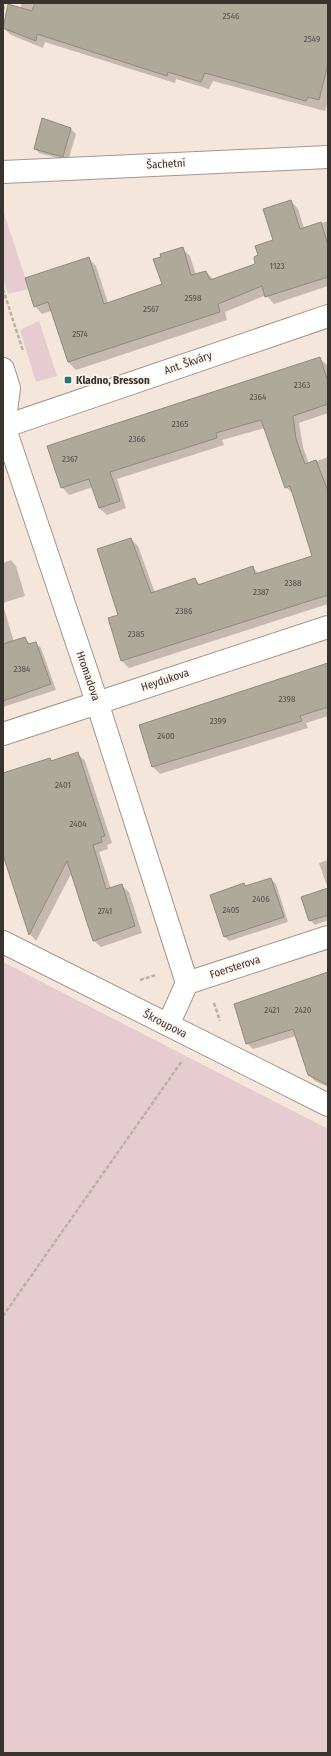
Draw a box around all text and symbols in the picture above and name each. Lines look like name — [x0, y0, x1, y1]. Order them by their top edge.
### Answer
house number: 2546 — [223, 11, 240, 21]
house number: 2549 — [304, 34, 320, 44]
street label: Šachetní — [146, 155, 186, 172]
house number: 1123 — [270, 261, 284, 271]
house number: 2598 — [185, 293, 202, 303]
house number: 2567 — [143, 304, 159, 314]
house number: 2574 — [72, 329, 88, 339]
street label: Ant. Škváry — [162, 348, 214, 377]
place label: Kladno, Bresson — [76, 374, 150, 387]
marker: Kladno, Bresson — [63, 375, 73, 385]
house number: 2363 — [294, 380, 310, 390]
house number: 2364 — [250, 392, 267, 402]
house number: 2365 — [172, 419, 188, 429]
house number: 2366 — [129, 434, 146, 444]
house number: 2367 — [62, 454, 78, 464]
house number: 2388 — [284, 578, 302, 588]
house number: 2387 — [253, 587, 269, 597]
house number: 2386 — [176, 606, 193, 616]
house number: 2385 — [128, 629, 144, 639]
street label: Hromadova — [73, 649, 103, 703]
house number: 2384 — [14, 664, 31, 674]
street label: Heydukova — [139, 666, 191, 694]
house number: 2398 — [279, 694, 296, 704]
house number: 2399 — [210, 716, 226, 726]
house number: 2400 — [157, 731, 175, 741]
house number: 2401 — [55, 780, 71, 790]
house number: 2404 — [69, 819, 87, 829]
house number: 2406 — [252, 894, 270, 904]
house number: 2405 — [223, 905, 239, 915]
house number: 2741 — [98, 906, 112, 916]
street label: Foersterova — [208, 953, 262, 981]
house number: 2421 — [264, 1005, 280, 1015]
house number: 2420 — [295, 1005, 312, 1015]
street label: Škroupova — [141, 1007, 190, 1041]

